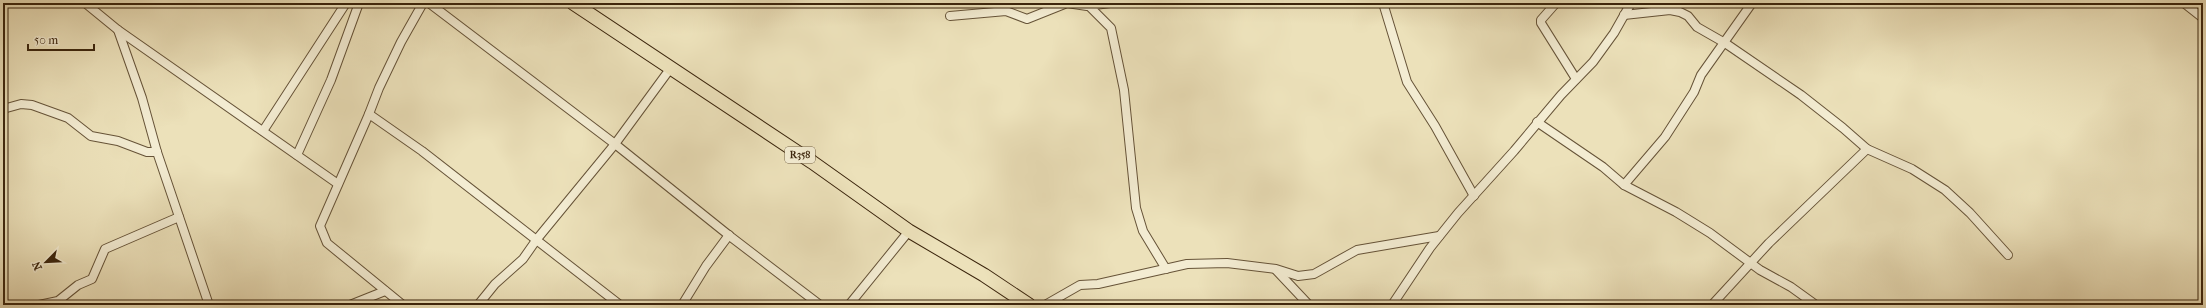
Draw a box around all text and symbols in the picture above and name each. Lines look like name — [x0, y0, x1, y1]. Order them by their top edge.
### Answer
scale bar — [28, 26, 94, 52]
text: 50 m — [34, 33, 58, 47]
road number: R358 — [785, 147, 815, 163]
north arrow — [26, 242, 66, 282]
text: N — [29, 259, 45, 272]

